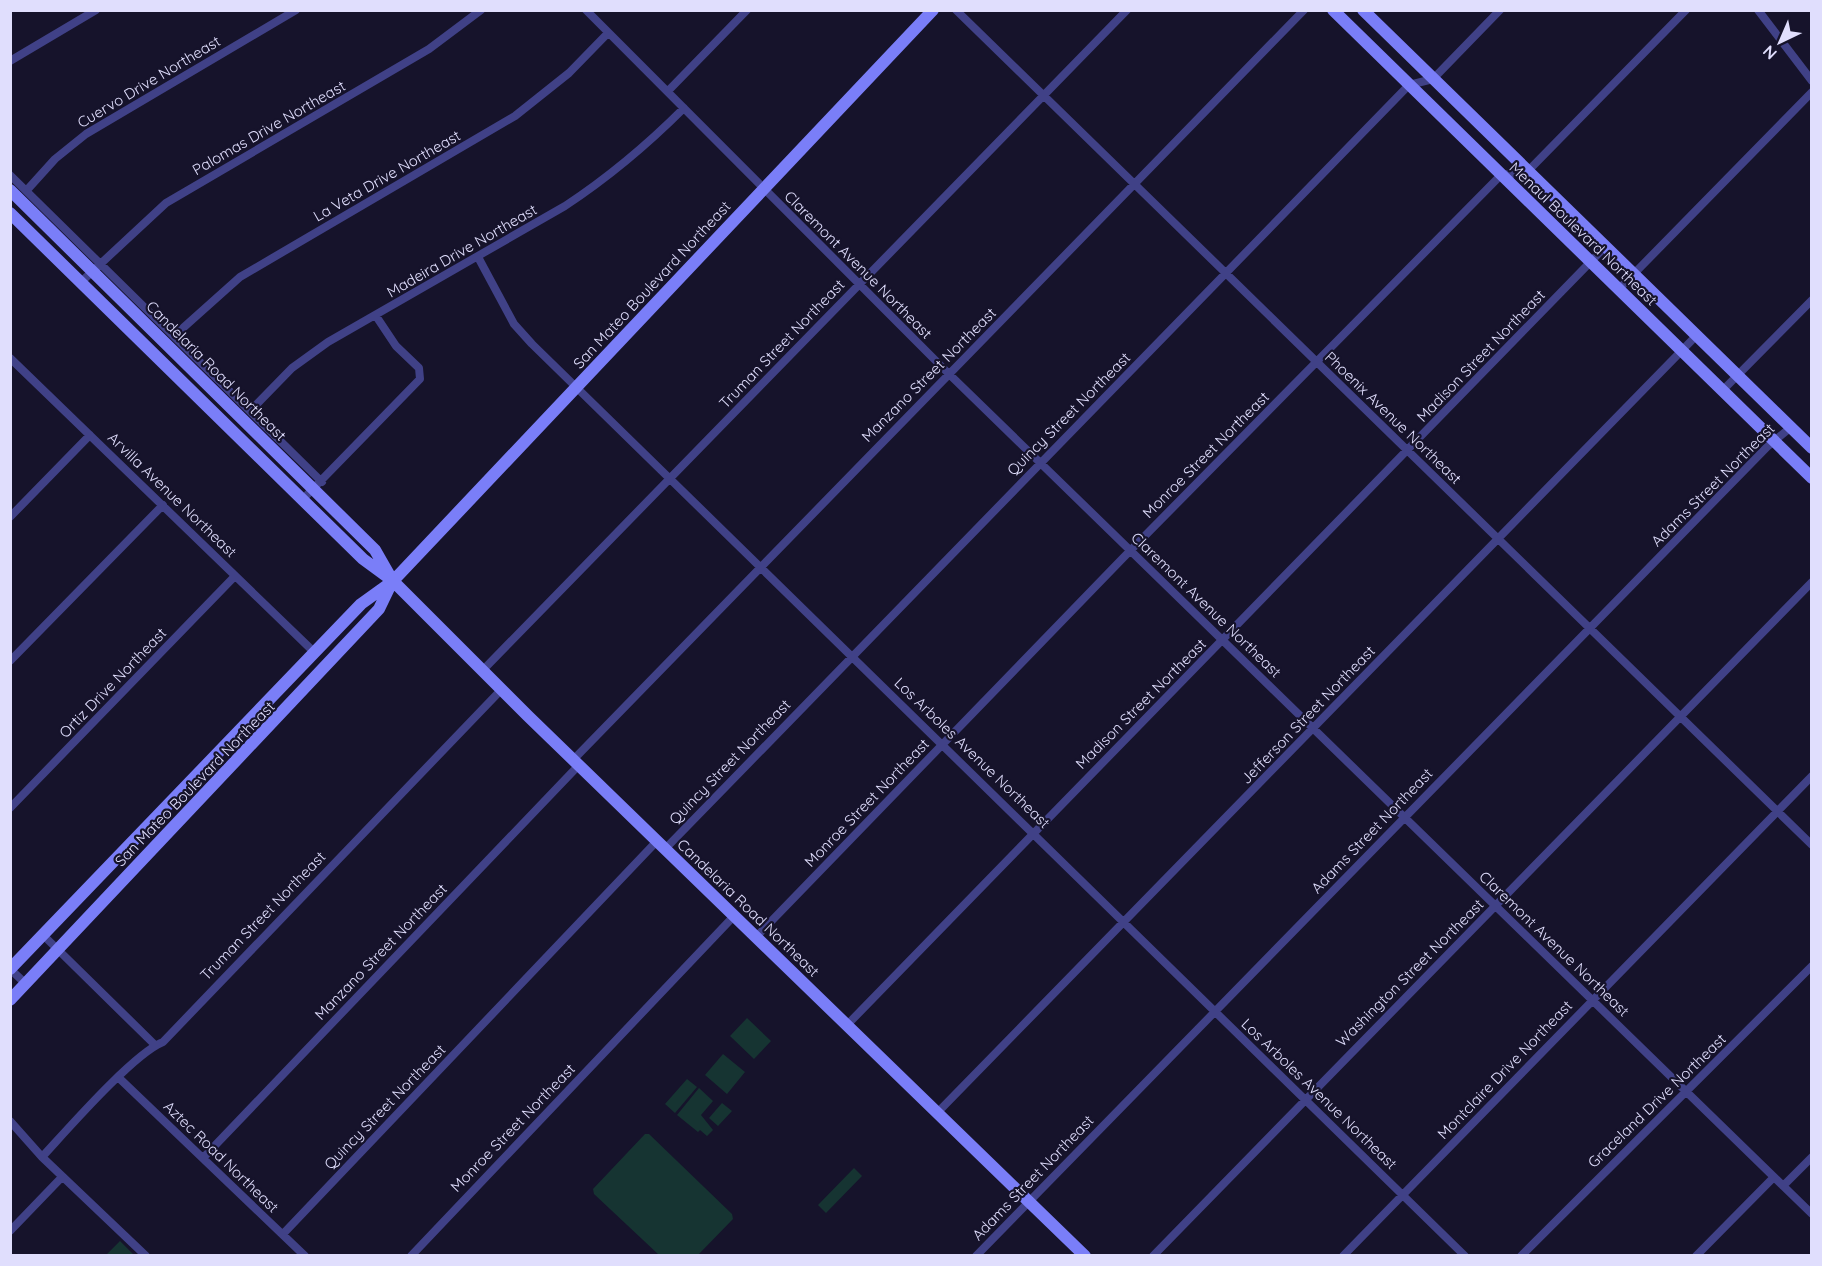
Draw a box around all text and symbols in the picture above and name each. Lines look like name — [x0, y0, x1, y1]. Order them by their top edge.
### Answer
north arrow — [1750, 12, 1810, 72]
street label: Cuervo Drive Northeast — [74, 31, 224, 132]
text: N — [1758, 42, 1781, 64]
street label: Palomas Drive Northeast — [189, 76, 349, 179]
street label: La Veta Drive Northeast — [310, 126, 464, 226]
street label: Menaul Boulevard Northeast — [1505, 158, 1661, 309]
street label: Claremont Avenue Northeast — [780, 187, 936, 343]
street label: San Mateo Boulevard Northeast — [569, 197, 734, 372]
street label: Madeira Drive Northeast — [383, 200, 540, 301]
street label: Truman Street Northeast — [715, 275, 848, 412]
street label: Madison Street Northeast — [1412, 285, 1549, 426]
street label: Candelaria Road Northeast — [142, 297, 290, 445]
street label: Manzano Street Northeast — [857, 303, 1000, 446]
street label: Phoenix Avenue Northeast — [1321, 347, 1466, 488]
street label: Quincy Street Northeast — [1003, 348, 1134, 479]
street label: Monroe Street Northeast — [1138, 387, 1273, 522]
street label: Adams Street Northeast — [1647, 419, 1778, 550]
street label: Arvilla Avenue Northeast — [104, 428, 241, 561]
street label: Claremont Avenue Northeast — [1127, 528, 1285, 681]
street label: Ortiz Drive Northeast — [55, 623, 170, 742]
street label: Madison Street Northeast — [1071, 634, 1210, 773]
street label: Jefferson Street Northeast — [1236, 641, 1379, 788]
street label: Los Arboles Avenue Northeast — [890, 673, 1054, 832]
street label: Quincy Street Northeast — [665, 695, 794, 828]
street label: San Mateo Boulevard Northeast — [111, 697, 279, 870]
street label: Monroe Street Northeast — [800, 734, 933, 871]
street label: Adams Street Northeast — [1307, 764, 1436, 897]
street label: Candelaria Road Northeast — [673, 835, 823, 981]
street label: Truman Street Northeast — [196, 847, 329, 984]
street label: Claremont Avenue Northeast — [1475, 867, 1633, 1020]
street label: Manzano Street Northeast — [310, 879, 451, 1024]
street label: Washington Street Northeast — [1332, 895, 1488, 1051]
street label: Montclaire Drive Northeast — [1433, 996, 1576, 1143]
street label: Los Arboles Avenue Northeast — [1237, 1014, 1401, 1173]
street label: Graceland Drive Northeast — [1583, 1030, 1730, 1172]
street label: Quincy Street Northeast — [320, 1040, 449, 1173]
street label: Monroe Street Northeast — [446, 1059, 579, 1196]
street label: Aztec Road Northeast — [160, 1097, 283, 1216]
street label: Adams Street Northeast — [968, 1111, 1097, 1244]

